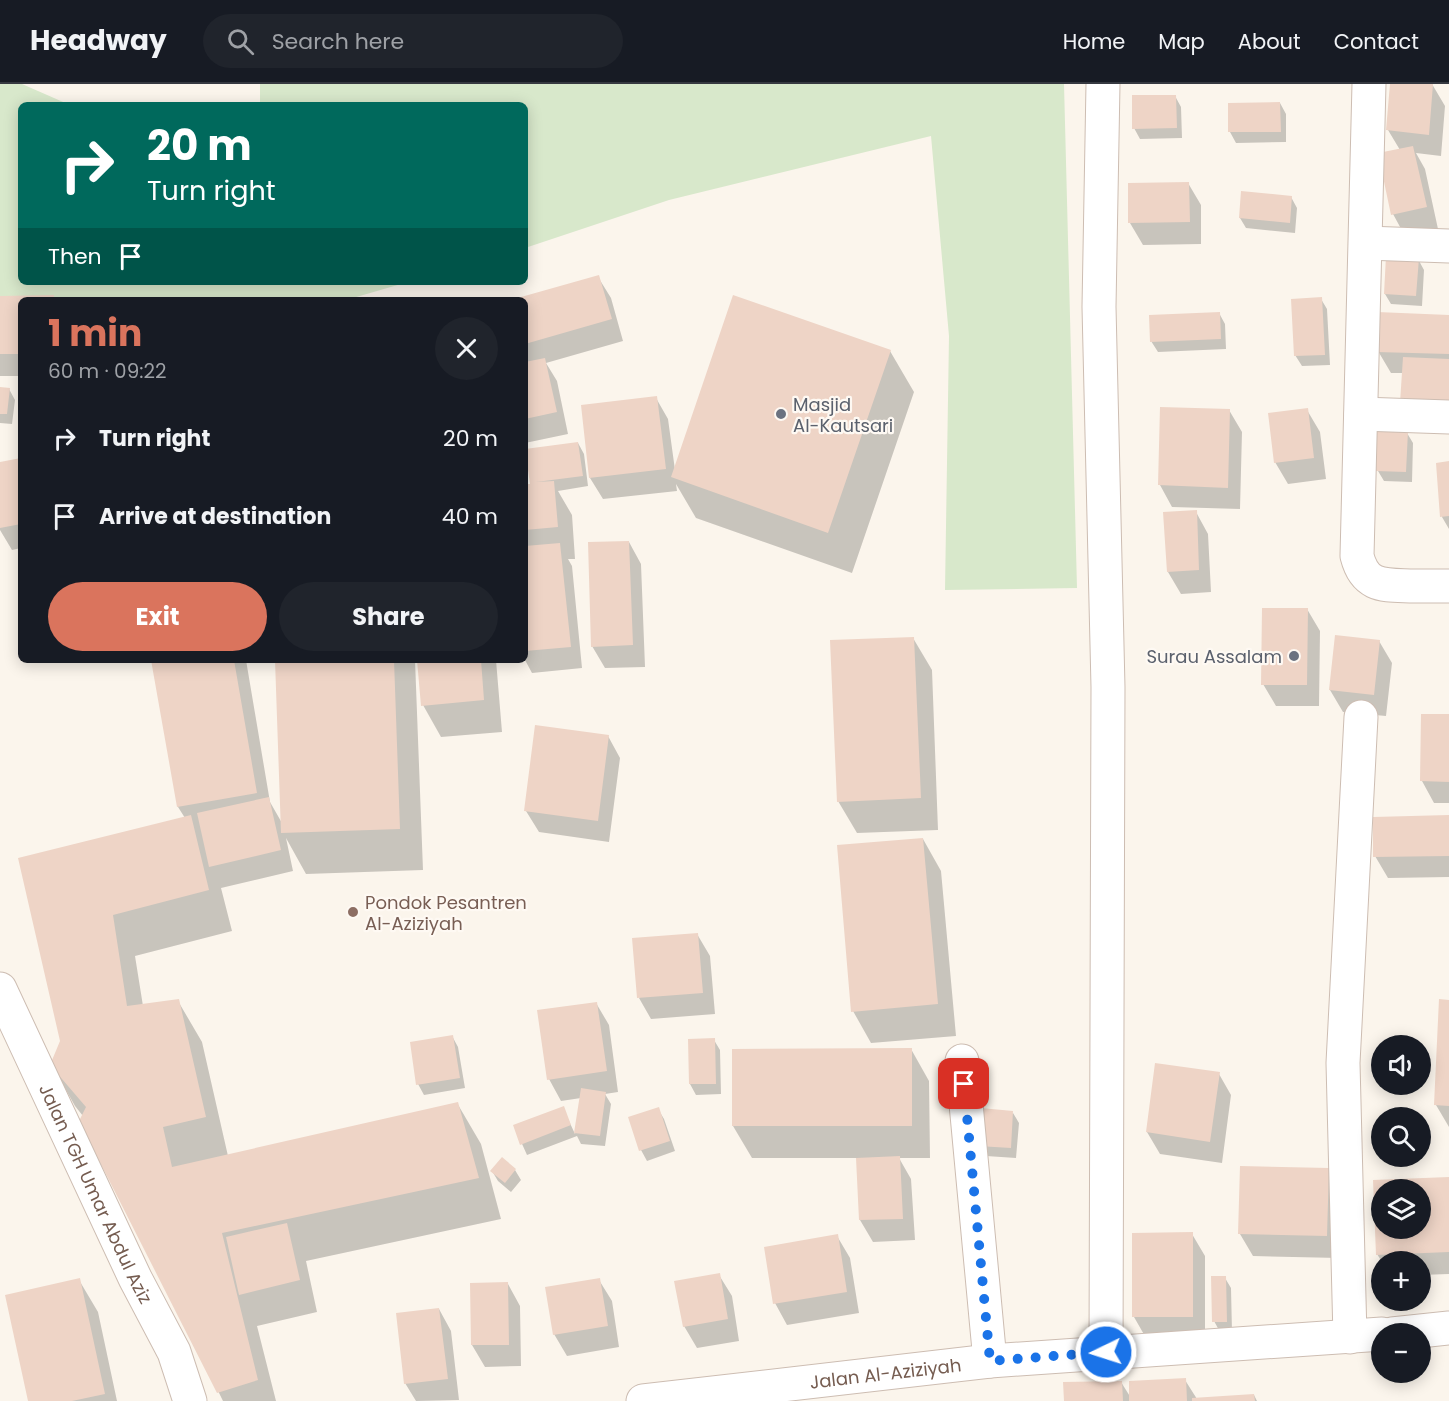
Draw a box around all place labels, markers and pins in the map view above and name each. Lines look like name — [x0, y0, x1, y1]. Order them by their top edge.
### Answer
place label: Masjid Al-Kautsari — [793, 392, 893, 438]
marker: Masjid Al-Kautsari — [774, 407, 788, 421]
place label: Surau Assalam — [1146, 644, 1282, 669]
marker: Surau Assalam — [1287, 649, 1301, 663]
place label: Pondok Pesantren Al-Aziziyah — [365, 890, 527, 936]
marker: Pondok Pesantren Al-Aziziyah — [346, 905, 360, 919]
pin — [938, 1058, 989, 1109]

